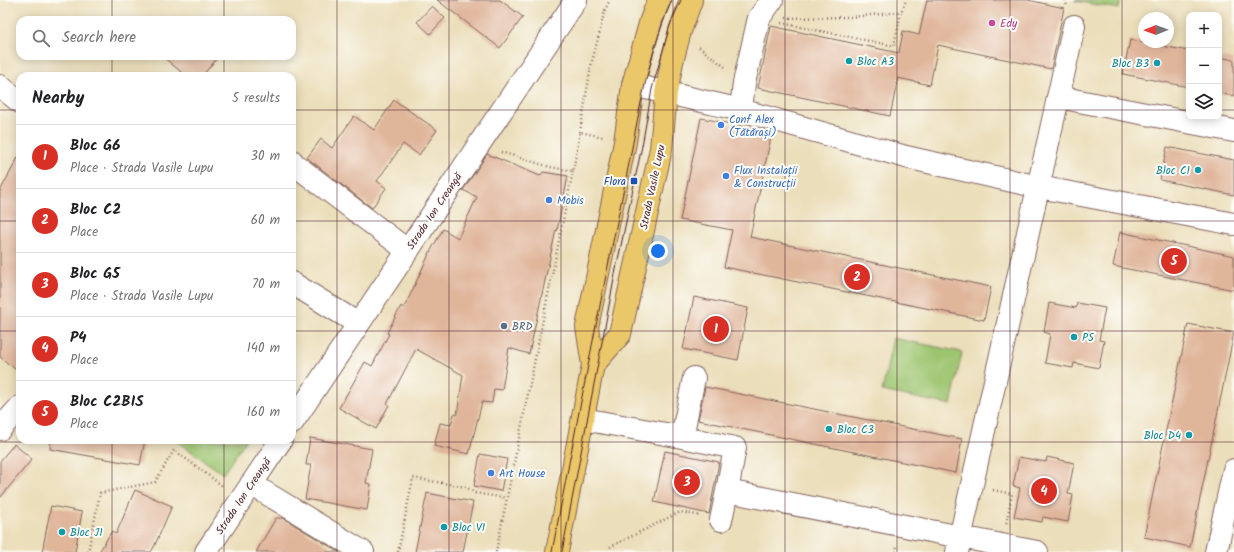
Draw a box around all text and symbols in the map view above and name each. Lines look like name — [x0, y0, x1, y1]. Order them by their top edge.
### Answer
north arrow — [1138, 12, 1174, 48]
map controls — [1186, 12, 1222, 120]
button: + — [1186, 12, 1222, 48]
place label: Edy — [1000, 15, 1018, 33]
search box — [16, 16, 296, 60]
marker: Edy — [987, 18, 997, 28]
text: Search here — [62, 26, 136, 50]
icon: search — [30, 27, 52, 49]
button: − — [1186, 48, 1222, 84]
place label: Bloc A3 — [857, 53, 894, 71]
place label: Bloc B3 — [1112, 55, 1149, 73]
marker: Bloc A3 — [844, 56, 854, 66]
marker: Bloc B3 — [1152, 58, 1162, 68]
button: layers — [1186, 84, 1222, 120]
text: Nearby — [32, 85, 84, 112]
text: 5 results — [232, 88, 280, 109]
place label: Conf Alex (Tătărași) — [729, 111, 777, 142]
marker: Conf Alex (Tătărași) — [716, 120, 726, 130]
text: Bloc G6 — [70, 134, 120, 158]
street label: Strada Vasile Lupu — [635, 143, 671, 231]
text: 1 — [43, 146, 47, 167]
text: 30 m — [251, 146, 280, 167]
text: Place · Strada Vasile Lupu — [70, 158, 213, 179]
place label: Flux Instalații & Construcții — [734, 162, 798, 193]
place label: Bloc C1 — [1156, 162, 1190, 180]
marker: Bloc C1 — [1193, 165, 1203, 175]
street label: Strada Ion Creangă — [402, 168, 468, 254]
marker: Flux Instalații & Construcții — [721, 171, 731, 181]
place label: Flora — [604, 173, 626, 191]
marker: Flora — [629, 176, 639, 186]
place label: Mobis — [557, 192, 584, 210]
marker: Mobis — [544, 195, 554, 205]
text: Bloc C2 — [70, 198, 121, 222]
text: 2 — [41, 210, 49, 231]
text: 60 m — [251, 210, 280, 231]
text: Place — [70, 222, 98, 243]
your location — [648, 241, 668, 261]
pin: 5 — [1161, 246, 1187, 276]
text: Bloc G5 — [70, 262, 120, 286]
pin: 2 — [844, 262, 870, 292]
text: 3 — [41, 274, 49, 295]
text: 70 m — [252, 274, 280, 295]
text: Place · Strada Vasile Lupu — [70, 286, 213, 307]
pin: 1 — [703, 314, 729, 344]
place label: BRD — [512, 318, 533, 336]
marker: BRD — [499, 321, 509, 331]
text: P4 — [70, 326, 86, 350]
place label: P5 — [1082, 329, 1095, 347]
marker: P5 — [1069, 332, 1079, 342]
text: 4 — [41, 338, 49, 359]
text: 140 m — [247, 338, 280, 359]
text: Place — [70, 350, 98, 371]
text: Bloc C2BIS — [70, 390, 144, 414]
text: 5 — [42, 402, 48, 423]
text: 160 m — [247, 402, 280, 423]
text: Place — [70, 414, 98, 435]
place label: Bloc C3 — [837, 421, 874, 439]
marker: Bloc C3 — [824, 424, 834, 434]
place label: Bloc D4 — [1144, 427, 1181, 445]
marker: Bloc D4 — [1184, 430, 1194, 440]
street label: Strada Ion Creangă — [211, 453, 277, 539]
place label: Art House — [499, 465, 545, 483]
pin: 3 — [674, 467, 700, 497]
marker: Art House — [486, 468, 496, 478]
pin: 4 — [1031, 476, 1057, 506]
place label: Bloc V1 — [452, 519, 485, 537]
marker: Bloc V1 — [439, 522, 449, 532]
place label: Bloc J1 — [70, 524, 103, 542]
marker: Bloc J1 — [57, 527, 67, 537]

